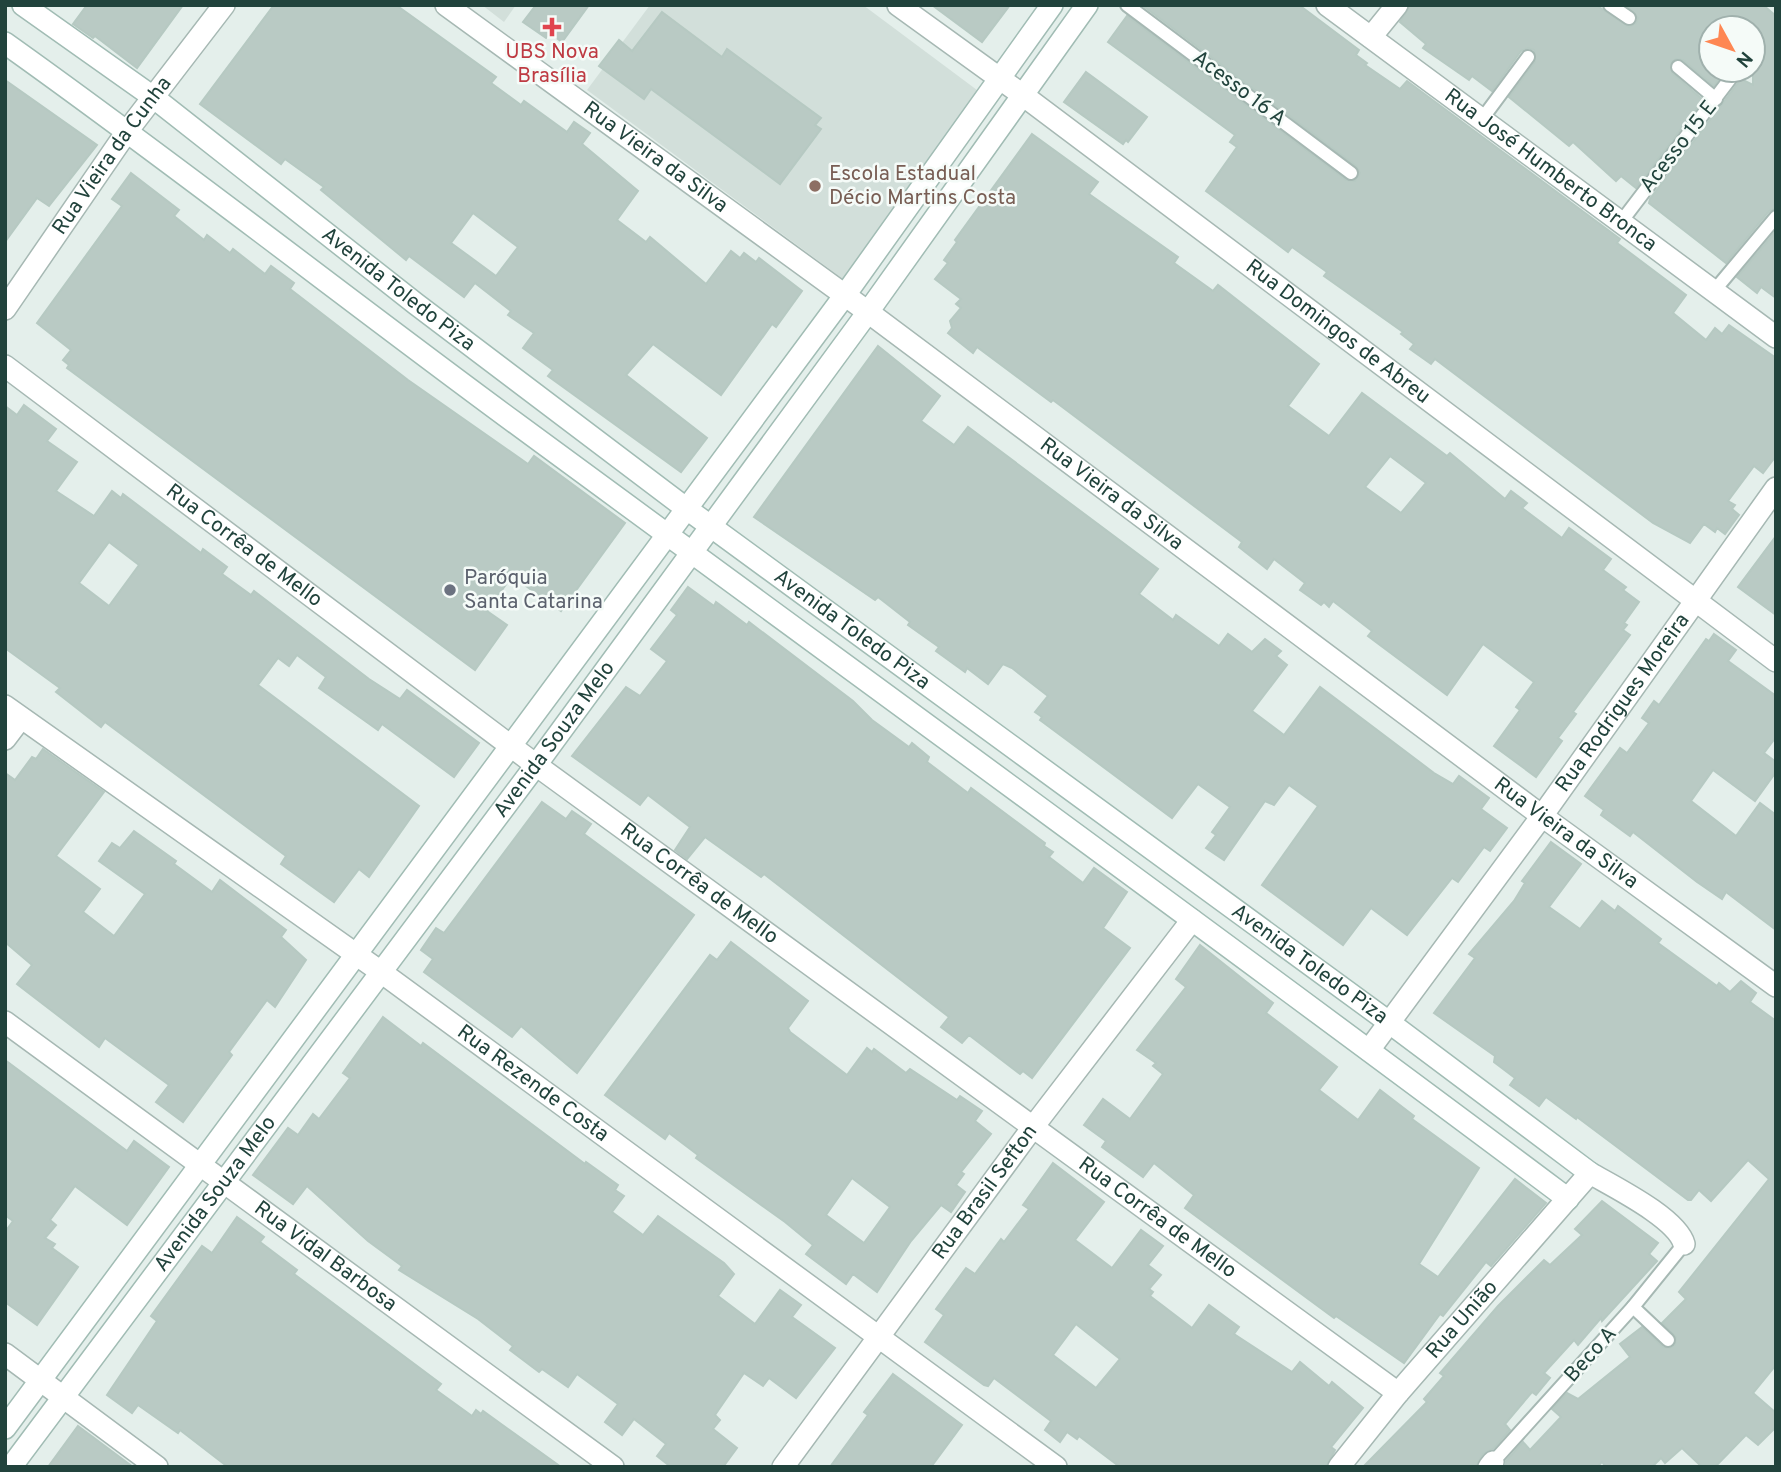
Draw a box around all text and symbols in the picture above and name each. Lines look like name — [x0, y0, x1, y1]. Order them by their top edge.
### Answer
north arrow — [1697, 14, 1767, 84]
marker: UBS Nova Brasília — [542, 17, 562, 37]
place label: UBS Nova Brasília — [505, 39, 599, 90]
street label: Acesso 16 A — [1187, 45, 1291, 133]
text: N — [1730, 46, 1757, 72]
street label: Rua Vieira da Cunha — [46, 71, 178, 240]
street label: Rua José Humberto Bronca — [1439, 83, 1662, 258]
street label: Acesso 15 E — [1634, 95, 1724, 199]
street label: Rua Vieira da Silva — [578, 96, 733, 219]
place label: Escola Estadual Décio Martins Costa — [829, 161, 1016, 212]
marker: Escola Estadual Décio Martins Costa — [807, 178, 823, 194]
street label: Avenida Toledo Piza — [316, 221, 481, 357]
street label: Rua Domingos de Abreu — [1240, 254, 1436, 410]
street label: Rua Vieira da Silva — [1034, 432, 1189, 557]
street label: Rua Corrêa de Mello — [160, 478, 328, 613]
street label: Avenida Toledo Piza — [768, 563, 936, 696]
place label: Paróquia Santa Catarina — [464, 565, 603, 616]
marker: Paróquia Santa Catarina — [442, 582, 458, 598]
street label: Rua Rodrigues Moreira — [1550, 608, 1696, 798]
street label: Avenida Souza Melo — [488, 656, 621, 823]
street label: Rua Vieira da Silva — [1488, 771, 1644, 895]
street label: Rua Corrêa de Mello — [615, 817, 784, 951]
street label: Avenida Toledo Piza — [1226, 898, 1393, 1030]
street label: Rua Rezende Costa — [452, 1019, 614, 1148]
street label: Avenida Souza Melo — [148, 1110, 282, 1277]
street label: Rua Brasil Sefton — [926, 1119, 1044, 1265]
street label: Rua Corrêa de Mello — [1073, 1151, 1242, 1284]
street label: Rua Vidal Barbosa — [248, 1195, 402, 1318]
street label: Rua União — [1420, 1275, 1504, 1365]
street label: Beco A — [1559, 1321, 1623, 1389]

